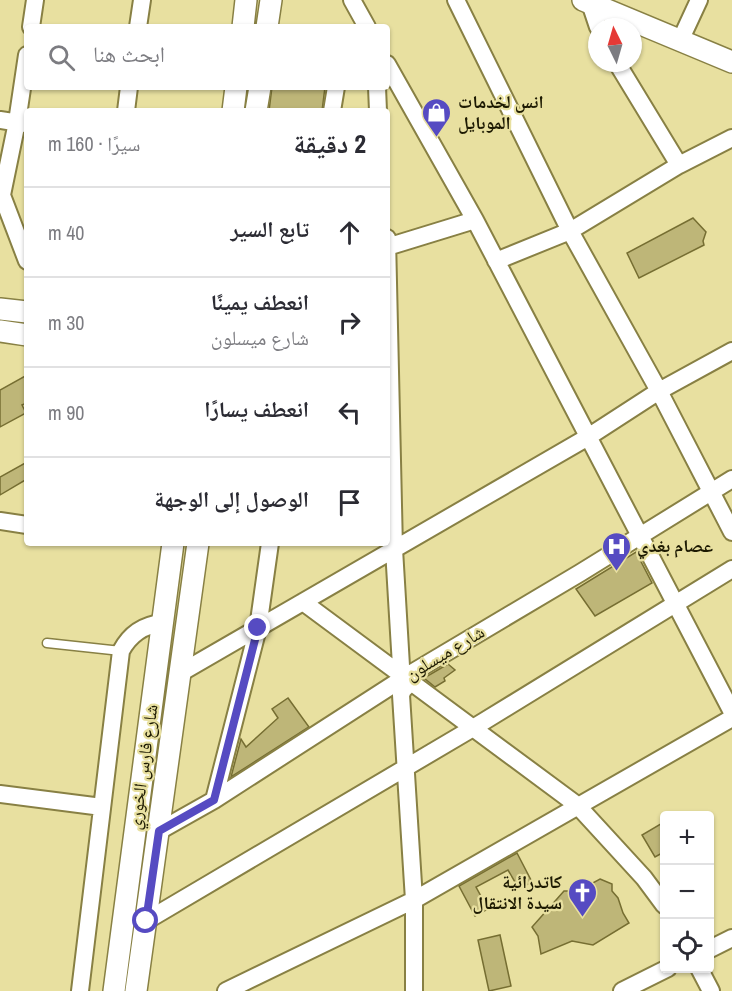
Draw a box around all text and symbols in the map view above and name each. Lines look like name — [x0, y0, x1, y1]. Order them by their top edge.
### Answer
north arrow — [588, 18, 642, 72]
search box — [24, 24, 390, 90]
text: ابحث هنا — [93, 39, 165, 69]
icon: search — [45, 41, 78, 74]
place label: انس لخدمات الموبايل — [458, 89, 544, 135]
shop icon: انس لخدمات الموبايل — [421, 96, 453, 138]
text: 2 دقيقة — [294, 126, 366, 161]
text: سيرًا · 160 m — [48, 130, 141, 157]
text: تابع السير — [231, 214, 309, 244]
icon: ahead — [333, 216, 366, 249]
text: 40 m — [48, 219, 84, 246]
text: انعطف يمينًا — [211, 287, 309, 317]
icon: right — [333, 306, 366, 339]
text: 30 m — [48, 309, 84, 336]
text: شارع ميسلون — [211, 324, 309, 351]
text: انعطف يسارًا — [204, 394, 309, 424]
icon: left — [333, 396, 366, 429]
text: 90 m — [48, 399, 84, 426]
text: الوصول إلى الوجهة — [154, 484, 309, 514]
icon: arrive — [333, 486, 366, 519]
hospital icon: عصام بغدي — [600, 530, 632, 572]
place label: عصام بغدي — [637, 533, 713, 560]
route end — [244, 614, 270, 640]
street label: شارع ميسلون — [400, 619, 489, 686]
street label: شارع فارس الخوري — [121, 703, 166, 832]
map controls — [660, 811, 714, 973]
button: + — [660, 811, 714, 865]
button: − — [660, 865, 714, 919]
place label: كاتدرائية سيدة الانتقال — [472, 869, 562, 915]
church icon: كاتدرائية سيدة الانتقال — [567, 876, 599, 918]
route start — [132, 907, 158, 933]
button: locate — [660, 919, 714, 973]

